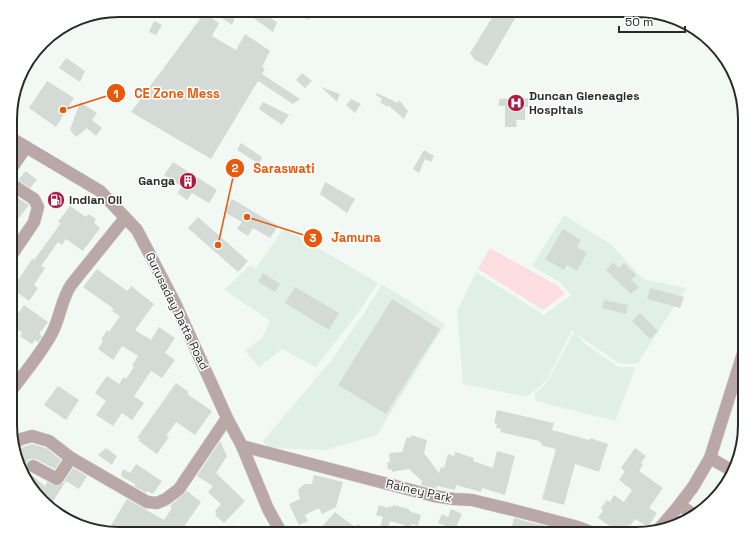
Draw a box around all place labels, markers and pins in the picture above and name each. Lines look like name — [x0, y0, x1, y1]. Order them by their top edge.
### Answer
callout: CE Zone Mess — [106, 81, 228, 106]
place label: Duncan Gleneagles Hospitals — [529, 88, 639, 118]
hospital icon: Duncan Gleneagles Hospitals — [506, 93, 526, 113]
callout: Saraswati — [225, 156, 323, 181]
building icon: Ganga — [178, 171, 198, 191]
place label: Ganga — [138, 173, 175, 189]
fuel station icon: Indian Oil — [46, 190, 66, 210]
place label: Indian Oil — [69, 192, 122, 208]
callout: Jamuna — [303, 225, 389, 250]

